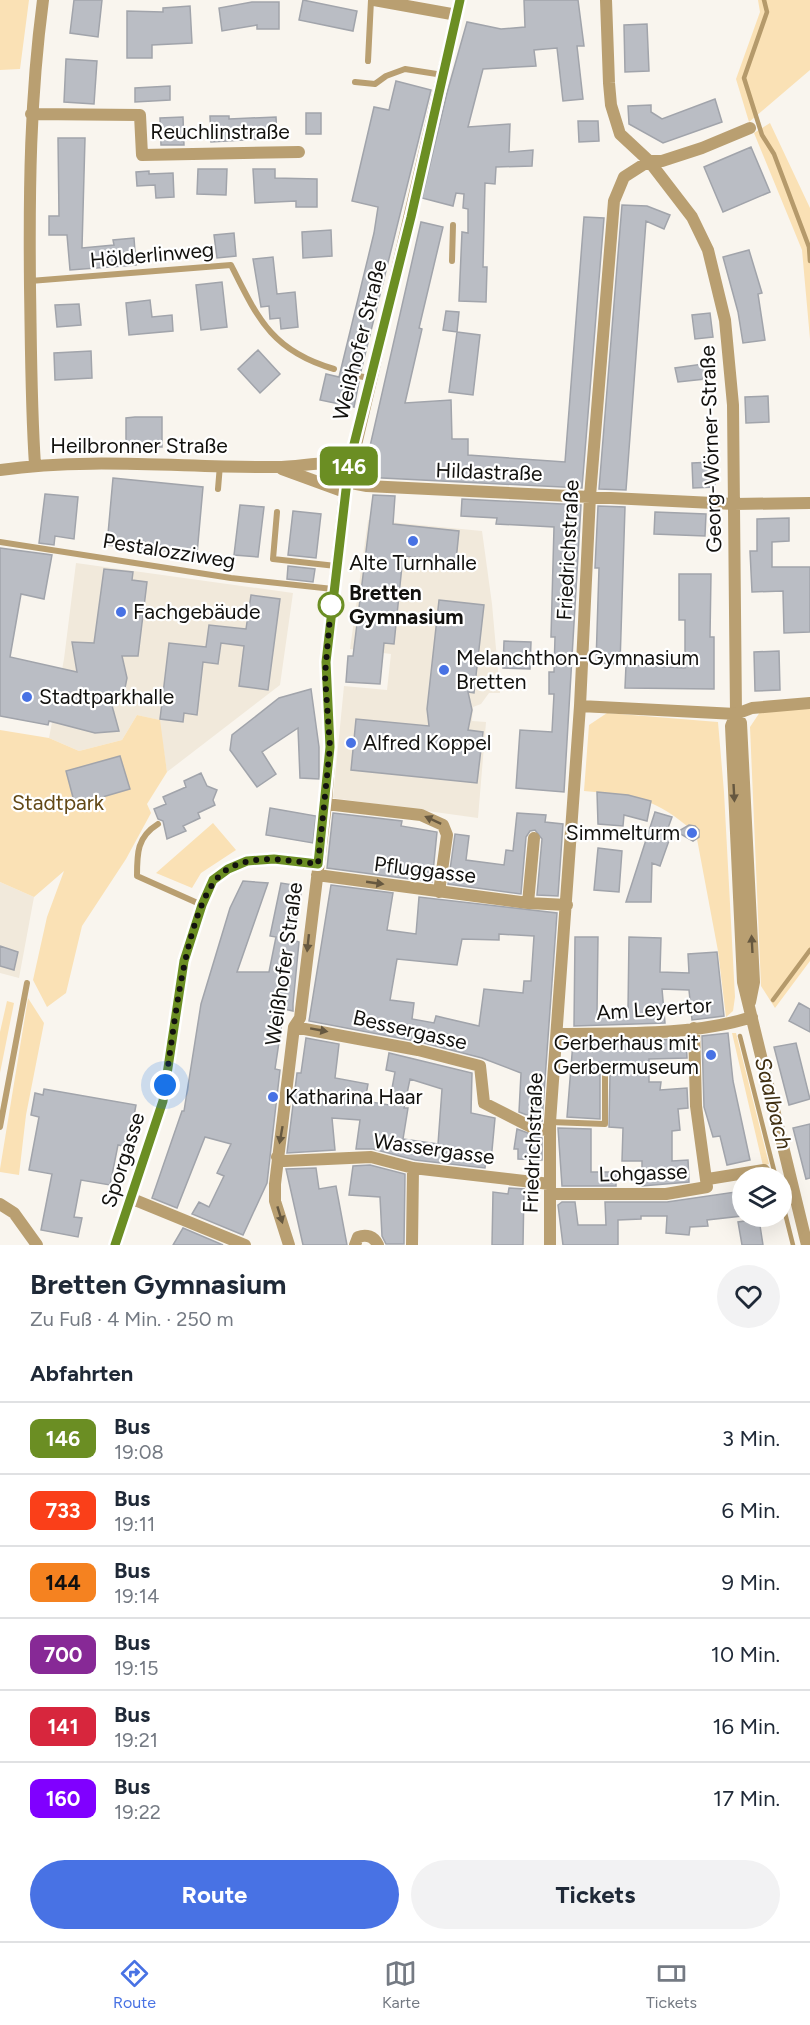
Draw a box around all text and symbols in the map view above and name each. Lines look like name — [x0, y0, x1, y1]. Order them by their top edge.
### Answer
street label: Reuchlinstraße — [150, 119, 290, 144]
street label: Hölderlinweg — [89, 237, 215, 272]
street label: Weißhofer Straße — [327, 257, 392, 423]
street label: Georg-Wörner-Straße — [694, 345, 727, 553]
street label: Heilbronner Straße — [50, 433, 228, 458]
line badge: 146 — [314, 446, 383, 486]
text: 146 — [332, 454, 366, 479]
street label: Hildastraße — [435, 457, 543, 486]
street label: Friedrichstraße — [551, 479, 584, 621]
street label: Pestalozziweg — [101, 528, 237, 573]
marker: Alte Turnhalle — [406, 534, 420, 548]
place label: Alte Turnhalle — [349, 550, 477, 575]
place label: Bretten Gymnasium — [349, 580, 464, 629]
marker: Bretten Gymnasium — [318, 592, 344, 618]
place label: Fachgebäude — [133, 599, 260, 624]
marker: Fachgebäude — [114, 605, 128, 619]
place label: Melanchthon-Gymnasium Bretten — [456, 645, 699, 694]
marker: Melanchthon-Gymnasium Bretten — [437, 663, 451, 677]
place label: Stadtparkhalle — [39, 684, 174, 709]
marker: Stadtparkhalle — [20, 690, 34, 704]
place label: Alfred Koppel — [363, 730, 491, 755]
marker: Alfred Koppel — [344, 736, 358, 750]
one-way arrow — [729, 783, 738, 802]
park label: Stadtpark — [12, 790, 105, 815]
one-way arrow — [424, 815, 441, 824]
place label: Simmelturm — [566, 820, 680, 845]
marker: Simmelturm — [685, 826, 699, 840]
street label: Pfluggasse — [373, 851, 478, 888]
one-way arrow — [366, 879, 385, 888]
street label: Weißhofer Straße — [260, 881, 307, 1047]
one-way arrow — [303, 933, 313, 952]
one-way arrow — [747, 934, 756, 953]
street label: Am Leyertor — [595, 992, 713, 1025]
street label: Bessergasse — [351, 1004, 470, 1055]
one-way arrow — [309, 1026, 328, 1035]
place label: Gerberhaus mit Gerbermuseum — [553, 1030, 699, 1079]
marker: Gerberhaus mit Gerbermuseum — [704, 1048, 718, 1062]
water label: Saalbach — [749, 1054, 798, 1152]
your location — [150, 1070, 180, 1100]
street label: Friedrichstraße — [518, 1072, 547, 1214]
place label: Katharina Haar — [285, 1084, 423, 1109]
marker: Katharina Haar — [266, 1090, 280, 1104]
street label: Sporgasse — [95, 1109, 150, 1211]
one-way arrow — [276, 1125, 285, 1144]
street label: Wassergasse — [372, 1128, 496, 1169]
street label: Lohgasse — [598, 1158, 688, 1187]
map controls — [732, 1167, 792, 1227]
button: layers — [732, 1167, 792, 1227]
one-way arrow — [276, 1206, 285, 1224]
button: heart — [717, 1265, 780, 1328]
text: Bretten Gymnasium — [30, 1267, 286, 1301]
text: Zu Fuß · 4 Min. · 250 m — [30, 1307, 234, 1331]
text: Abfahrten — [30, 1360, 133, 1387]
text: Bus — [114, 1413, 150, 1440]
text: 3 Min. — [722, 1425, 780, 1452]
text: 146 — [46, 1426, 80, 1451]
text: 19:08 — [114, 1440, 164, 1464]
text: Bus — [114, 1485, 150, 1512]
text: 6 Min. — [722, 1497, 780, 1524]
text: 733 — [45, 1498, 81, 1523]
text: 19:11 — [114, 1512, 155, 1536]
text: Bus — [114, 1557, 150, 1584]
text: 9 Min. — [722, 1569, 780, 1596]
text: 144 — [45, 1570, 81, 1595]
text: 19:14 — [114, 1584, 159, 1608]
text: Bus — [114, 1629, 150, 1656]
text: 10 Min. — [711, 1641, 780, 1668]
text: 700 — [44, 1642, 82, 1667]
text: 19:15 — [114, 1656, 158, 1680]
text: Bus — [114, 1701, 150, 1728]
text: 16 Min. — [712, 1713, 780, 1740]
text: 141 — [47, 1714, 79, 1739]
text: 19:21 — [114, 1728, 158, 1752]
text: Bus — [114, 1773, 150, 1800]
text: 17 Min. — [713, 1785, 780, 1812]
text: 160 — [46, 1786, 80, 1811]
text: 19:22 — [114, 1800, 161, 1824]
button: Route — [30, 1860, 399, 1929]
button: Tickets — [411, 1860, 780, 1929]
tab: Route — [113, 1957, 156, 2012]
tab: Karte — [382, 1957, 420, 2012]
tab: Tickets — [646, 1957, 697, 2012]

